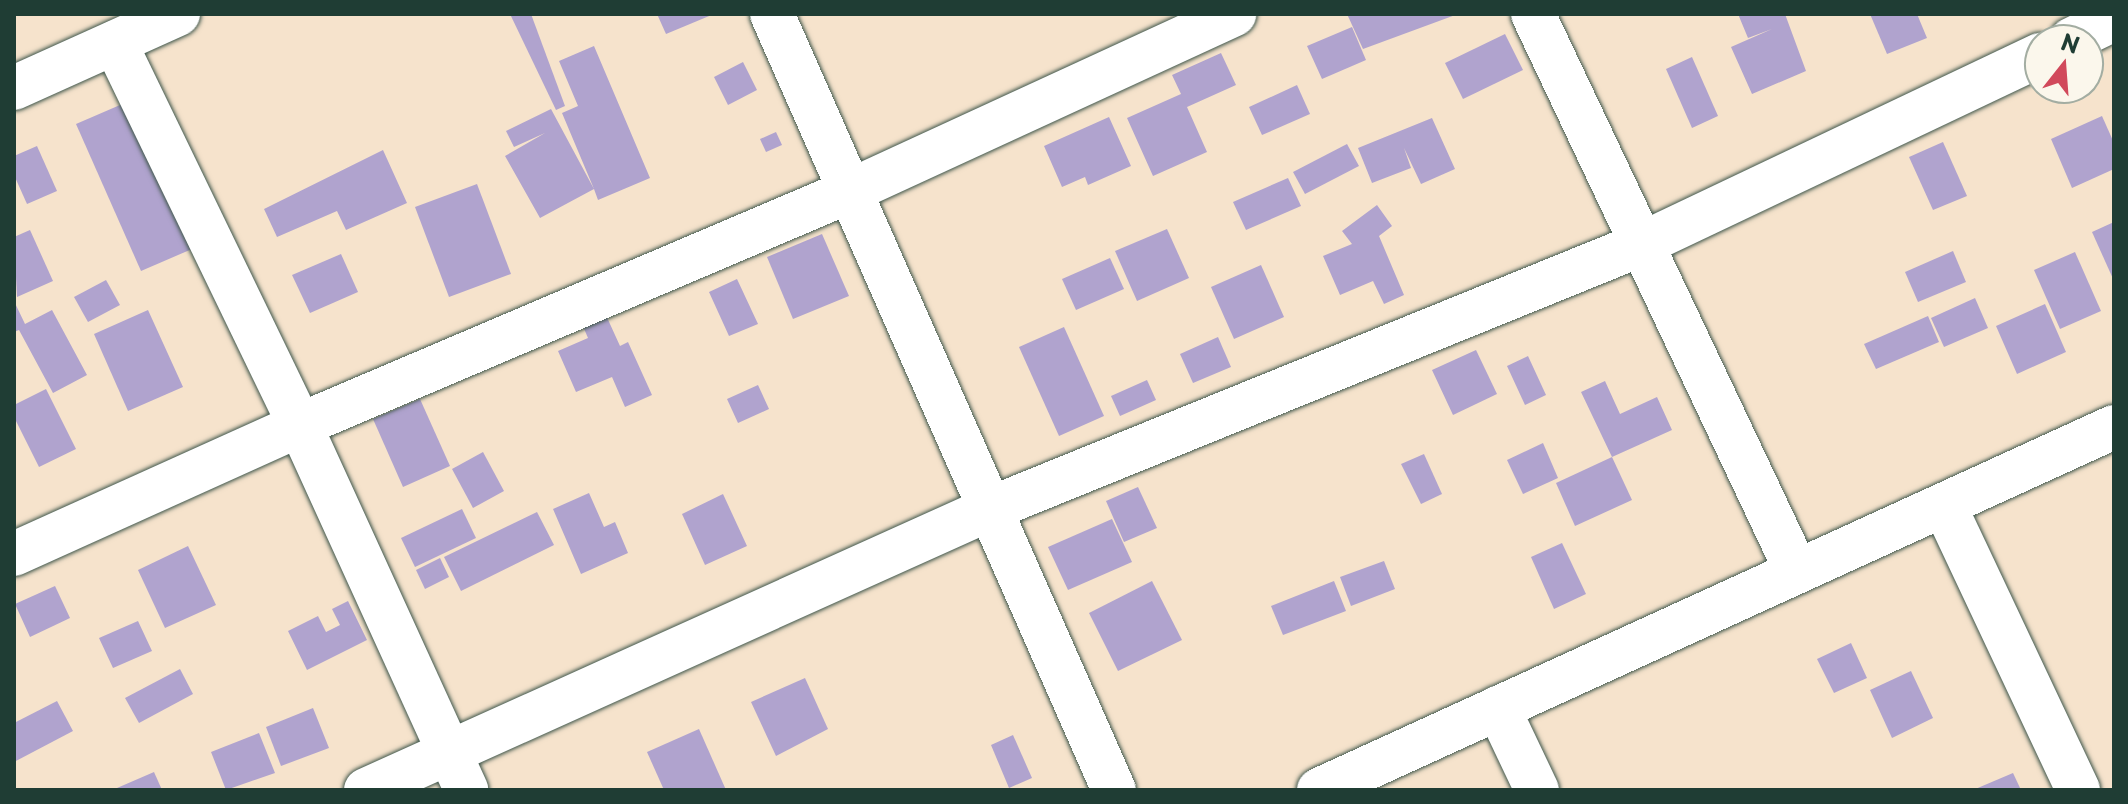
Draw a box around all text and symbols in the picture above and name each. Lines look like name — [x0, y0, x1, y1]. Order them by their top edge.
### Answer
north arrow — [2024, 24, 2104, 104]
text: N — [2057, 24, 2084, 61]

